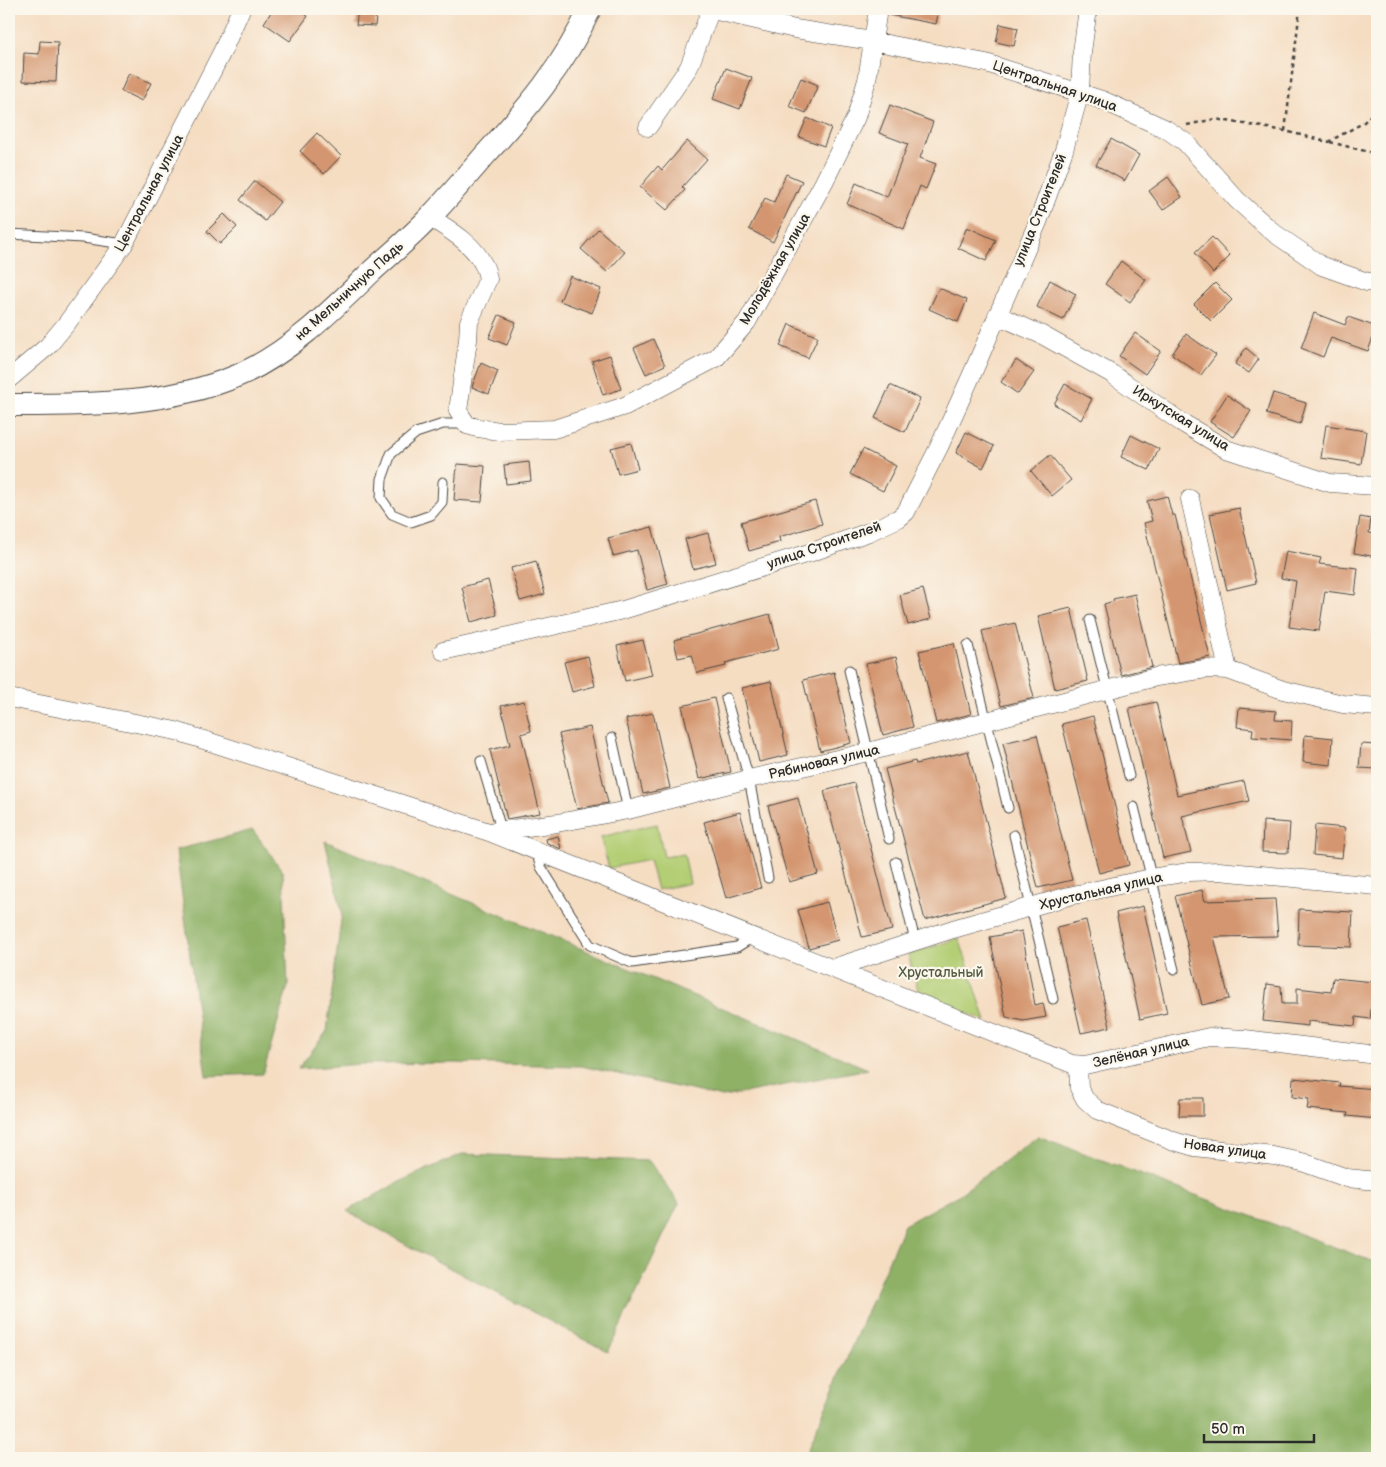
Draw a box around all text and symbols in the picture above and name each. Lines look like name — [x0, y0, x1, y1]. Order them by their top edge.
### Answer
street label: Центральная улица — [991, 57, 1120, 116]
street label: Центральная улица — [111, 131, 187, 255]
street label: улица Строителей — [1010, 151, 1070, 269]
street label: Молодёжная улица — [736, 209, 814, 328]
street label: на Мельничную Падь — [291, 238, 407, 344]
street label: Иркутская улица — [1129, 381, 1233, 455]
street label: улица Строителей — [765, 517, 883, 573]
street label: Рябиновая улица — [767, 741, 882, 783]
street label: Хрустальная улица — [1038, 868, 1165, 913]
park label: Хрустальный — [898, 964, 984, 981]
street label: Зелёная улица — [1091, 1033, 1191, 1071]
street label: Новая улица — [1182, 1135, 1268, 1163]
scale bar — [1204, 1412, 1314, 1444]
text: 50 m — [1211, 1420, 1245, 1439]

